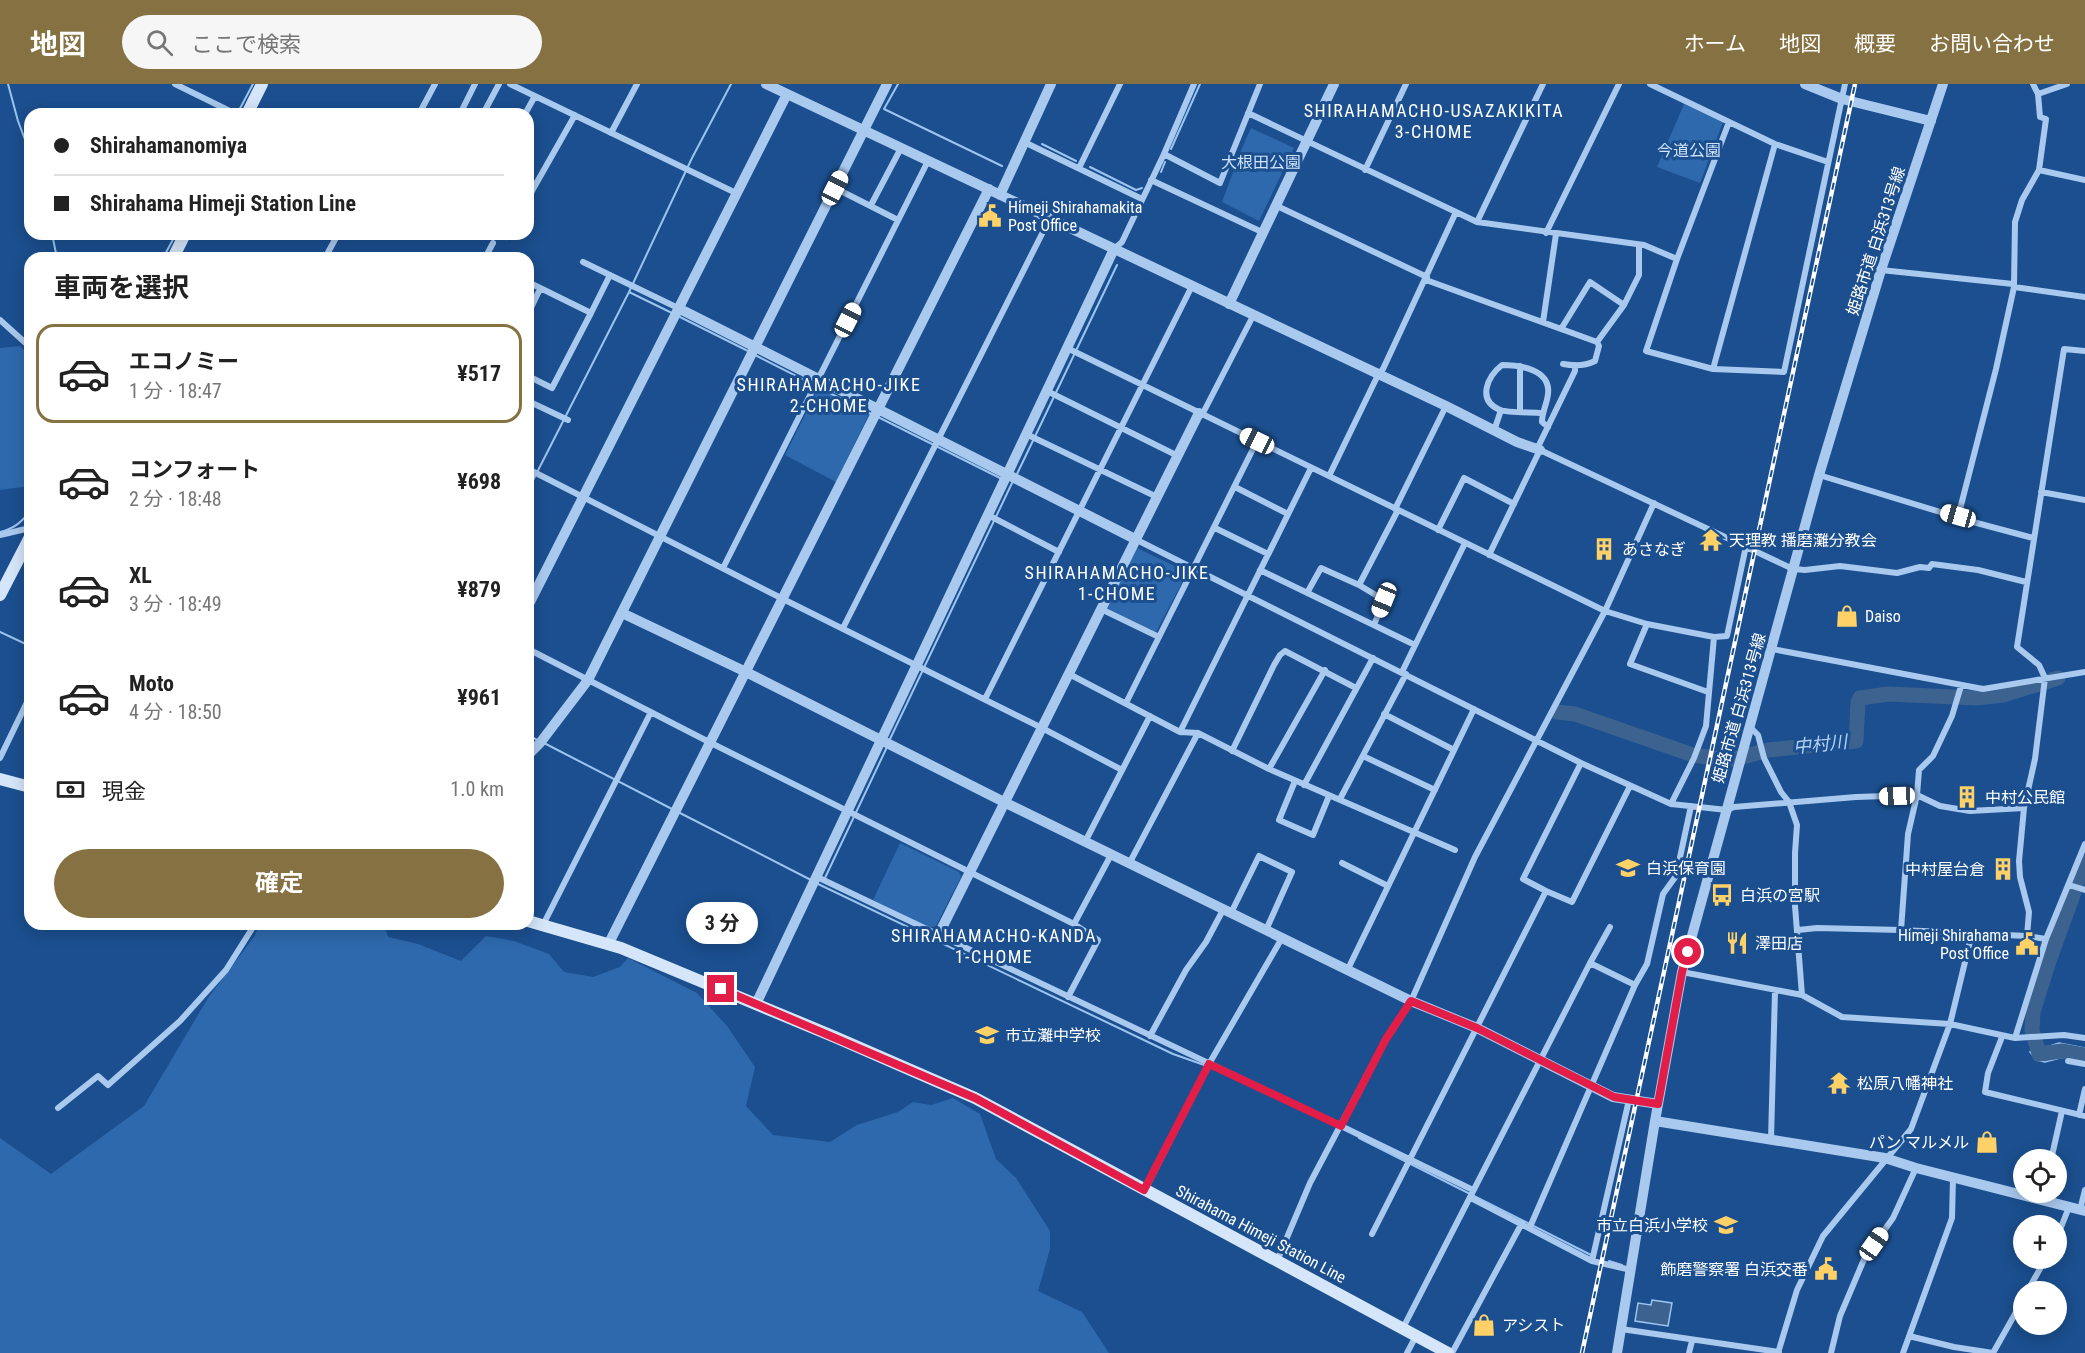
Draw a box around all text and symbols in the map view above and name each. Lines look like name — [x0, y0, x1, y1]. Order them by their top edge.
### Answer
search box — [122, 15, 542, 69]
icon: search — [143, 26, 176, 59]
text: 地図 — [30, 28, 86, 61]
text: ここで検索 — [191, 32, 301, 57]
text: ホーム — [1684, 32, 1746, 56]
text: 地図 — [1779, 32, 1821, 56]
text: 概要 — [1854, 32, 1896, 56]
text: お問い合わせ — [1929, 32, 2055, 56]
district label: SHIRAHAMACHO-USAZAKIKITA 3-CHOME — [1304, 100, 1564, 142]
text: Shirahamanomiya — [90, 133, 247, 158]
park label: 今道公園 — [1657, 141, 1721, 160]
park label: 大根田公園 — [1221, 153, 1301, 172]
street label: 姫路市道 白浜313号線 — [1843, 164, 1909, 318]
car — [819, 168, 851, 208]
text: Shirahama Himeji Station Line — [90, 191, 356, 216]
place label: Himeji Shirahamakita Post Office — [1008, 198, 1142, 235]
public building icon: Himeji Shirahamakita Post Office — [977, 203, 1003, 229]
text: 車両を選択 — [54, 272, 189, 304]
car — [832, 300, 864, 340]
icon: car — [57, 347, 111, 401]
text: エコノミー — [129, 349, 239, 374]
text: ¥517 — [457, 361, 501, 386]
district label: SHIRAHAMACHO-JIKE 2-CHOME — [737, 374, 921, 416]
text: 1 分 · 18:47 — [129, 379, 222, 403]
car — [1237, 425, 1277, 457]
icon: car — [57, 455, 111, 509]
text: コンフォート — [129, 457, 260, 482]
text: ¥698 — [457, 469, 501, 494]
text: 2 分 · 18:48 — [129, 487, 222, 511]
car — [1938, 502, 1978, 530]
temple icon: 天理教 播磨灘分教会 — [1698, 527, 1724, 553]
place label: 天理教 播磨灘分教会 — [1729, 531, 1877, 550]
building icon: あさなぎ — [1591, 536, 1617, 562]
place label: あさなぎ — [1622, 540, 1686, 559]
district label: SHIRAHAMACHO-JIKE 1-CHOME — [1025, 562, 1209, 604]
icon: car — [57, 563, 111, 617]
text: XL — [129, 563, 152, 588]
text: ¥879 — [457, 577, 501, 602]
car — [1369, 580, 1399, 620]
text: 3 分 · 18:49 — [129, 592, 222, 616]
shop icon: Daiso — [1834, 603, 1860, 629]
place label: Daiso — [1865, 607, 1901, 626]
street label: 姫路市道 白浜313号線 — [1708, 631, 1770, 785]
icon: car — [57, 671, 111, 725]
text: Moto — [129, 671, 174, 696]
text: ¥961 — [457, 685, 501, 710]
text: 4 分 · 18:50 — [129, 700, 222, 724]
water label: 中村川 — [1792, 731, 1850, 757]
icon: cash — [54, 773, 87, 806]
text: 1.0 km — [450, 777, 504, 801]
text: 現金 — [102, 779, 146, 804]
building icon: 中村公民館 — [1954, 784, 1980, 810]
car — [1879, 786, 1915, 806]
place label: 中村公民館 — [1985, 788, 2065, 807]
button: 確定 — [54, 849, 504, 918]
school or university icon: 白浜保育園 — [1615, 855, 1641, 881]
building icon: 中村屋台倉 — [1990, 856, 2016, 882]
place label: 白浜保育園 — [1646, 859, 1726, 878]
place label: 中村屋台倉 — [1905, 860, 1985, 879]
bus stop icon: 白浜の宮駅 — [1709, 882, 1735, 908]
place label: 白浜の宮駅 — [1740, 886, 1820, 905]
callout: 3 分 — [685, 902, 757, 944]
text: 3 分 — [705, 911, 739, 935]
district label: SHIRAHAMACHO-KANDA 1-CHOME — [891, 925, 1097, 967]
place label: Himeji Shirahama Post Office — [1898, 926, 2009, 963]
restaurant icon: 澤田店 — [1724, 930, 1750, 956]
public building icon: Himeji Shirahama Post Office — [2014, 931, 2040, 957]
place label: 澤田店 — [1755, 934, 1803, 953]
route start — [1674, 938, 1701, 965]
route end — [707, 975, 734, 1002]
school or university icon: 市立灘中学校 — [974, 1022, 1000, 1048]
place label: 市立灘中学校 — [1005, 1026, 1101, 1045]
temple icon: 松原八幡神社 — [1826, 1070, 1852, 1096]
place label: 松原八幡神社 — [1857, 1074, 1953, 1093]
shop icon: パン マルメル — [1974, 1129, 2000, 1155]
place label: パン マルメル — [1869, 1133, 1969, 1152]
map controls — [2013, 1149, 2067, 1335]
button: locate — [2013, 1149, 2067, 1203]
street label: Shirahama Himeji Station Line — [1173, 1181, 1349, 1287]
school or university icon: 市立白浜小学校 — [1713, 1212, 1739, 1238]
button: + — [2013, 1215, 2067, 1269]
place label: 市立白浜小学校 — [1596, 1216, 1708, 1235]
car — [1856, 1224, 1892, 1264]
public building icon: 飾磨警察署 白浜交番 — [1813, 1256, 1839, 1282]
place label: 飾磨警察署 白浜交番 — [1660, 1260, 1808, 1279]
button: − — [2013, 1281, 2067, 1335]
shop icon: アシスト — [1471, 1312, 1497, 1338]
place label: アシスト — [1502, 1316, 1565, 1335]

